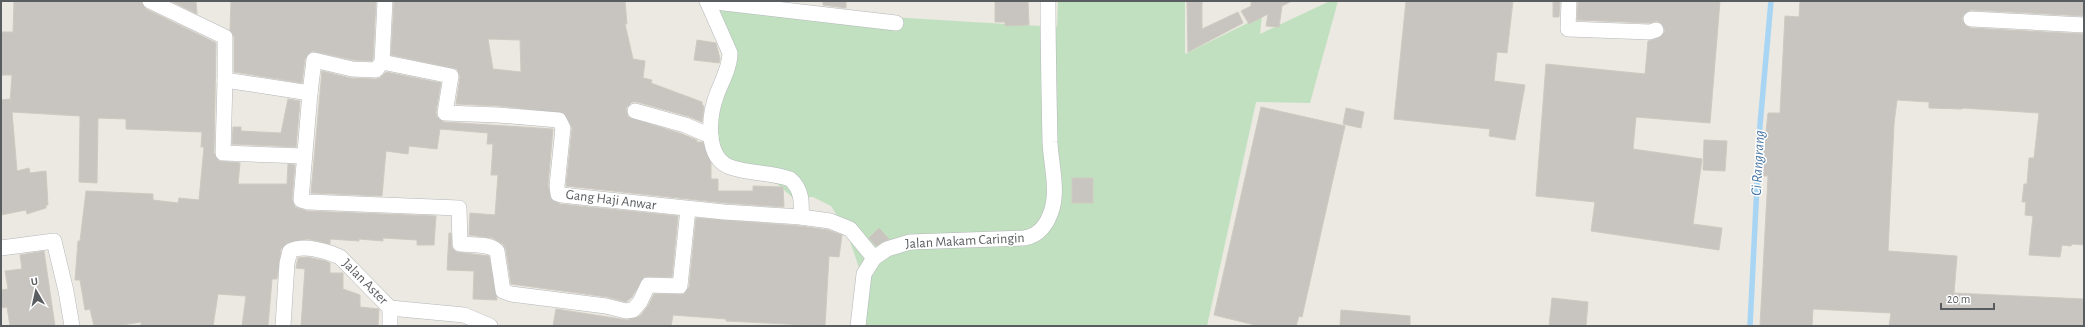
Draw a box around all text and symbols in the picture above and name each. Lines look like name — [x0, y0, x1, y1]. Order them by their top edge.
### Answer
water label: Ci Rangrang — [1749, 130, 1767, 196]
street label: Gang Haji Anwar — [565, 188, 658, 213]
street label: Jalan Makam Caringin — [905, 231, 1025, 251]
street label: Jalan Aster — [339, 256, 391, 308]
north arrow — [16, 271, 56, 311]
text: U — [30, 276, 39, 288]
scale bar — [1941, 285, 1994, 311]
text: 20 m — [1947, 293, 1970, 305]

